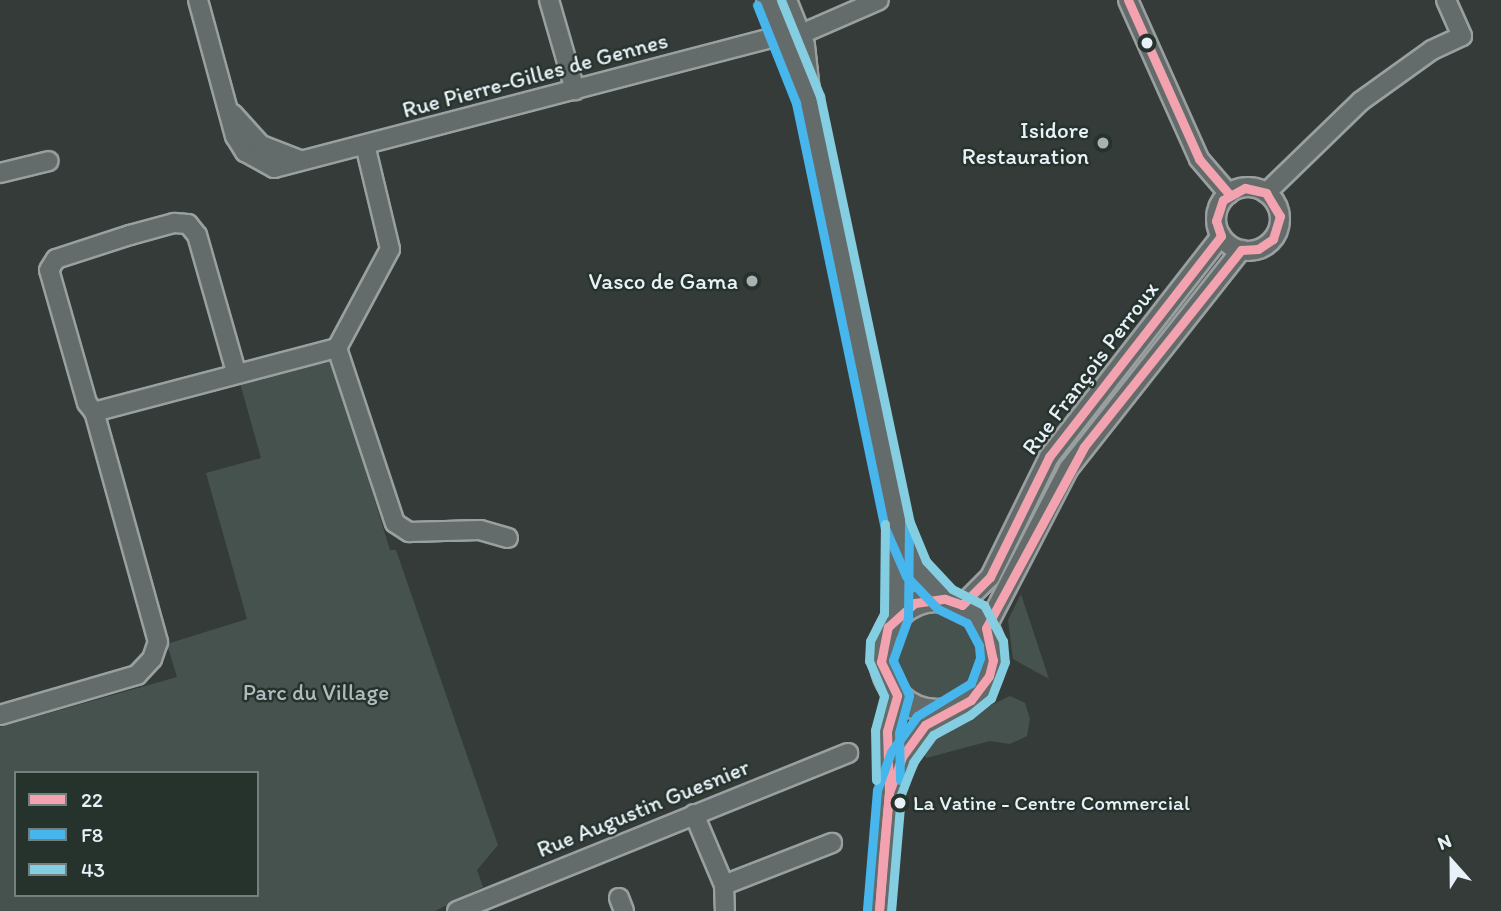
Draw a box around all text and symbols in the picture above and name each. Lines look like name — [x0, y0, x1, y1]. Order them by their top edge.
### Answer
street label: Rue Pierre-Gilles de Gennes — [399, 26, 671, 124]
unlabelled marker — [1140, 36, 1154, 50]
place label: Isidore Restauration — [962, 116, 1089, 170]
marker: Isidore Restauration — [1095, 135, 1111, 151]
place label: Vasco de Gama — [589, 267, 738, 295]
marker: Vasco de Gama — [744, 273, 760, 289]
street label: Rue François Perroux — [1016, 276, 1164, 460]
park label: Parc du Village — [243, 678, 389, 706]
street label: Rue Augustin Guesnier — [533, 753, 753, 863]
legend — [14, 771, 259, 897]
text: 22 — [81, 787, 103, 812]
place label: La Vatine - Centre Commercial — [913, 790, 1190, 816]
marker: La Vatine - Centre Commercial — [893, 796, 907, 810]
text: F8 — [81, 822, 103, 847]
north arrow — [1417, 827, 1487, 897]
text: N — [1434, 829, 1454, 855]
text: 43 — [81, 857, 105, 882]

